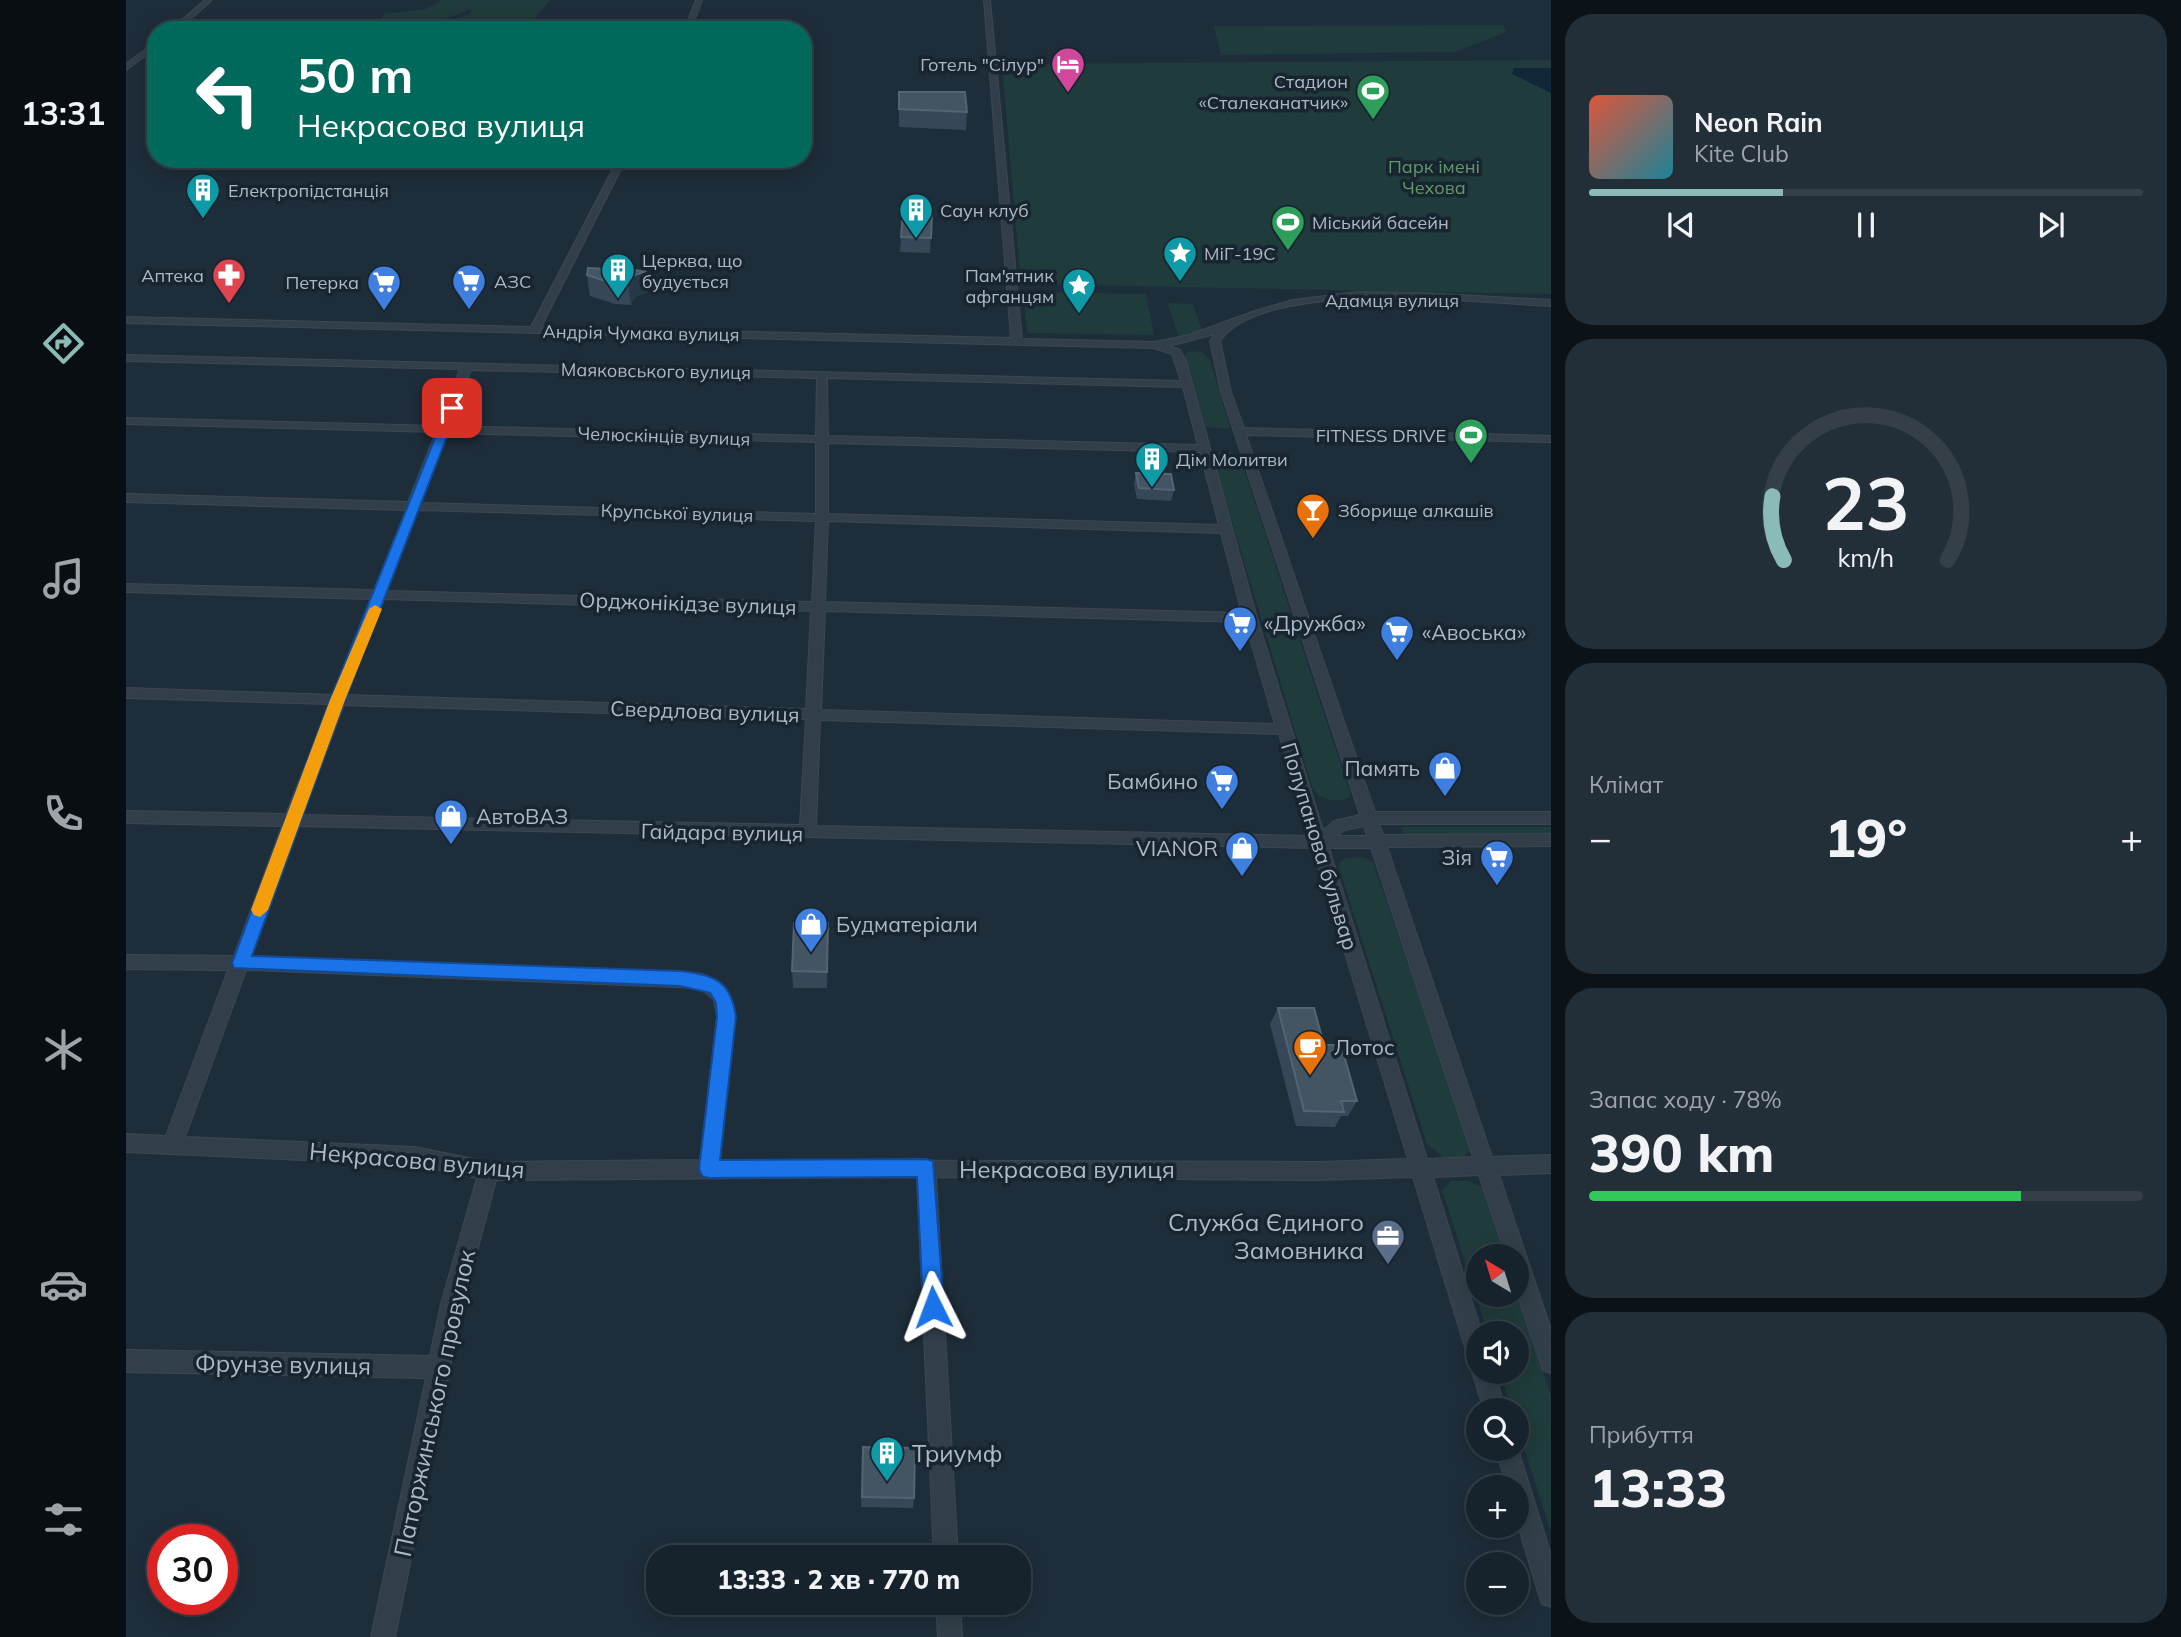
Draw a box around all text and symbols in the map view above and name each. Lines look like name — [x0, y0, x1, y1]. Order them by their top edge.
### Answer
text: 50 m — [297, 44, 413, 105]
hotel icon: Готель "Сілур" — [1049, 45, 1087, 94]
icon: left — [182, 49, 273, 140]
place label: Готель "Сілур" — [920, 53, 1044, 76]
place label: Стадион «Сталеканатчик» — [1199, 70, 1348, 114]
sports icon: Стадион «Сталеканатчик» — [1354, 72, 1392, 121]
text: 13:31 — [21, 93, 105, 133]
text: Некрасова вулиця — [297, 105, 585, 145]
text: Neon Rain — [1694, 106, 1823, 139]
text: Kite Club — [1694, 139, 1789, 168]
park label: Парк імені Чехова — [1388, 155, 1480, 199]
building icon: Електропідстанція — [184, 171, 222, 220]
place label: Електропідстанція — [228, 179, 389, 202]
building icon: Саун клуб — [897, 191, 935, 240]
place label: Саун клуб — [940, 199, 1029, 222]
sports icon: Міський басейн — [1269, 203, 1307, 252]
icon: previous — [1662, 206, 1700, 244]
icon: pause — [1847, 206, 1885, 244]
icon: next — [2032, 206, 2070, 244]
place label: Міський басейн — [1312, 211, 1449, 234]
place icon: МіГ-19С — [1161, 234, 1199, 283]
place label: МіГ-19С — [1204, 242, 1276, 265]
place label: Церква, що будується — [642, 249, 743, 293]
building icon: Церква, що будується — [599, 251, 637, 300]
pharmacy icon: Аптека — [210, 256, 248, 305]
supermarket icon: АЗС — [450, 262, 488, 311]
supermarket icon: Петерка — [365, 263, 403, 312]
place label: Аптека — [141, 264, 204, 287]
place label: Пам'ятник афганцям — [965, 264, 1054, 308]
place icon: Пам'ятник афганцям — [1060, 266, 1098, 315]
place label: АЗС — [494, 270, 531, 293]
place label: Петерка — [285, 271, 359, 294]
street label: Адамця вулиця — [1325, 289, 1459, 312]
icon: directions — [39, 319, 88, 368]
street label: Андрія Чумака вулиця — [542, 320, 740, 346]
street label: Маяковського вулиця — [561, 358, 751, 384]
pin — [422, 378, 482, 438]
icon: arrive — [433, 389, 471, 427]
sports icon: FITNESS DRIVE — [1452, 416, 1490, 465]
street label: Челюскінців вулиця — [577, 421, 751, 451]
place label: FITNESS DRIVE — [1316, 424, 1446, 447]
building icon: Дім Молитви — [1133, 440, 1171, 489]
place label: Дім Молитви — [1176, 448, 1288, 471]
text: 23 — [1822, 457, 1910, 548]
bar icon: Зборище алкашів — [1294, 491, 1332, 540]
street label: Крупської вулиця — [600, 499, 754, 527]
place label: Зборище алкашів — [1338, 499, 1494, 522]
text: km/h — [1838, 542, 1894, 573]
icon: music — [39, 554, 88, 603]
street label: Орджонікідзе вулиця — [579, 586, 797, 620]
supermarket icon: «Дружба» — [1221, 604, 1259, 653]
place label: «Дружба» — [1264, 610, 1366, 636]
supermarket icon: «Авоська» — [1378, 613, 1416, 662]
place label: «Авоська» — [1422, 619, 1526, 645]
street label: Свердлова вулиця — [610, 695, 800, 727]
street label: Полупанова бульвар — [1276, 739, 1364, 953]
shop icon: Память — [1426, 749, 1464, 798]
place label: Память — [1344, 755, 1420, 781]
supermarket icon: Бамбино — [1203, 762, 1241, 811]
place label: Бамбино — [1107, 768, 1198, 794]
text: Клімат — [1589, 770, 1663, 799]
icon: phone — [39, 789, 88, 838]
shop icon: АвтоВАЗ — [432, 797, 470, 846]
place label: АвтоВАЗ — [476, 803, 568, 829]
text: 19° — [1825, 805, 1907, 870]
text: − — [1589, 814, 1612, 862]
text: + — [2120, 814, 2143, 862]
street label: Гайдара вулиця — [641, 818, 803, 846]
shop icon: VIANOR — [1223, 829, 1261, 878]
place label: VIANOR — [1136, 835, 1218, 861]
supermarket icon: Зія — [1478, 838, 1516, 887]
place label: Зія — [1442, 844, 1472, 870]
shop icon: Будматеріали — [792, 905, 830, 954]
place label: Будматеріали — [836, 911, 978, 937]
icon: climate — [39, 1025, 88, 1074]
cafe icon: Лотос — [1291, 1028, 1329, 1077]
place label: Лотос — [1334, 1034, 1395, 1060]
text: Запас ходу · 78% — [1589, 1085, 1782, 1114]
text: 390 km — [1589, 1120, 1774, 1185]
street label: Некрасова вулиця — [308, 1136, 526, 1184]
street label: Некрасова вулиця — [959, 1154, 1175, 1184]
place label: Служба Єдиного Замовника — [1168, 1207, 1364, 1265]
office icon: Служба Єдиного Замовника — [1369, 1217, 1407, 1266]
north arrow — [1466, 1244, 1530, 1307]
map controls — [1466, 1244, 1529, 1615]
street label: Паторжинського провулок — [387, 1247, 481, 1559]
icon: car — [39, 1260, 88, 1309]
position arrow — [896, 1270, 970, 1344]
button: sound — [1466, 1321, 1529, 1384]
street label: Фрунзе вулиця — [195, 1347, 371, 1381]
button: search — [1466, 1398, 1529, 1461]
text: Прибуття — [1589, 1420, 1694, 1449]
building icon: Триумф — [868, 1434, 906, 1483]
place label: Триумф — [912, 1438, 1002, 1468]
text: 13:33 — [1589, 1455, 1727, 1520]
button: + — [1466, 1475, 1529, 1538]
icon: filters — [39, 1495, 88, 1544]
speed limit sign: 30 — [147, 1524, 238, 1615]
button: − — [1466, 1552, 1529, 1615]
text: 13:33 · 2 хв · 770 m — [717, 1563, 960, 1596]

